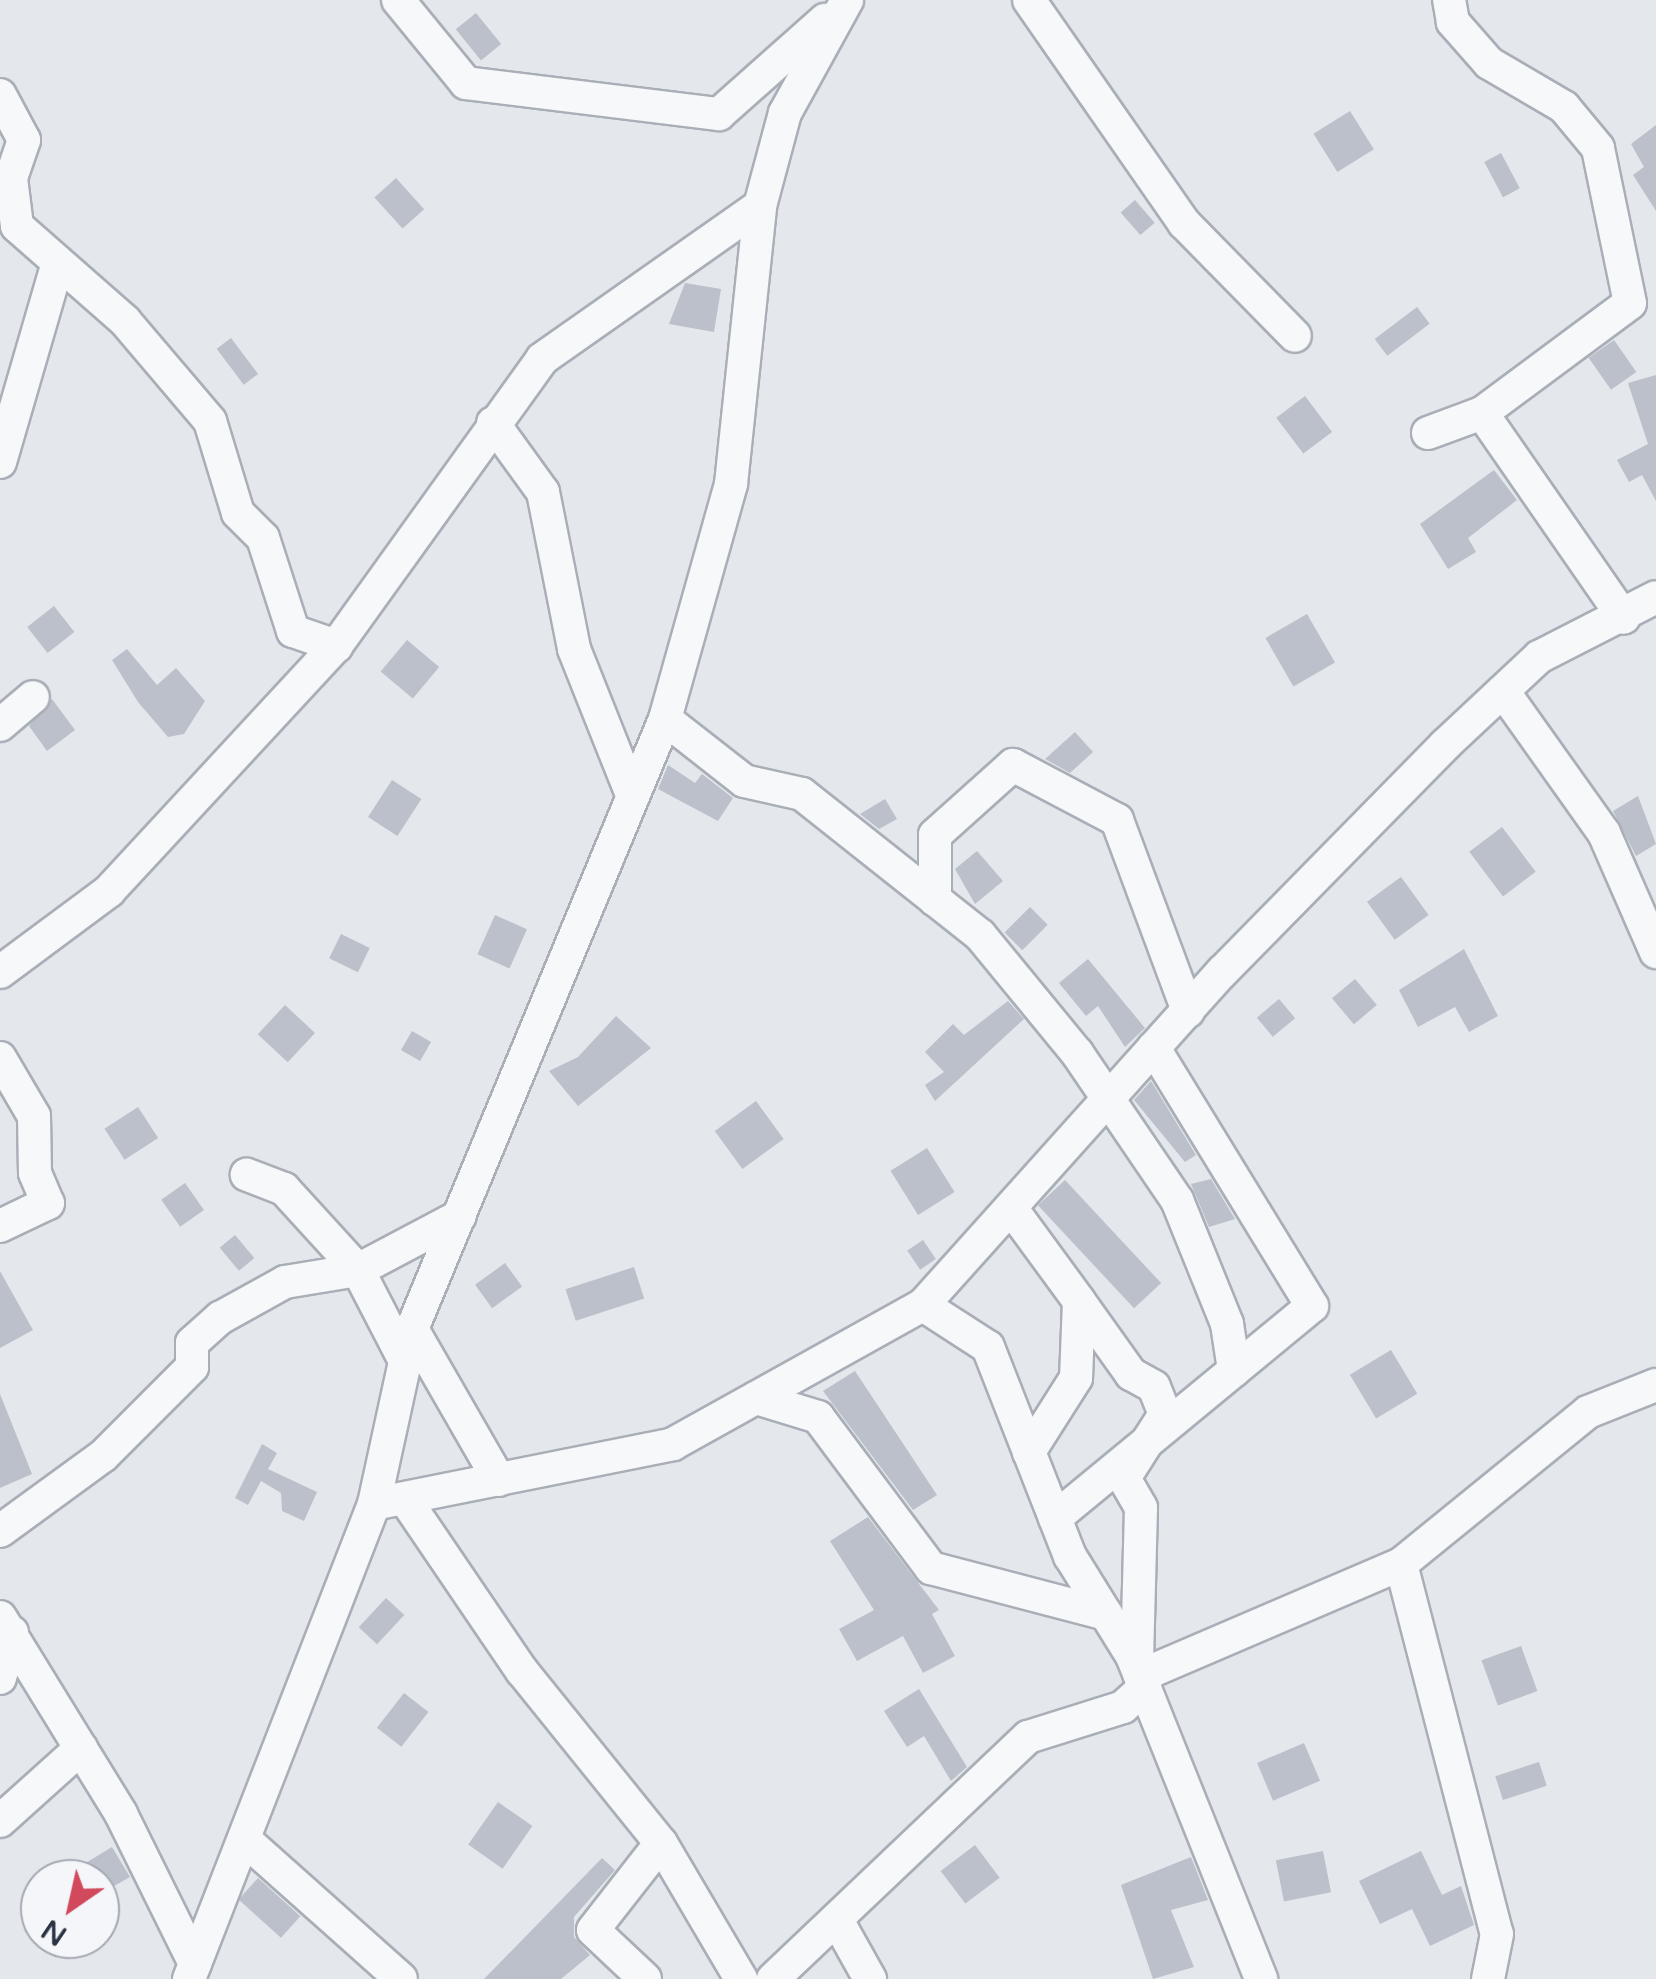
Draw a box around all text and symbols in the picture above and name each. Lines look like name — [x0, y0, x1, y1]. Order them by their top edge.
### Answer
north arrow — [20, 1859, 120, 1959]
text: N — [36, 1912, 73, 1953]

